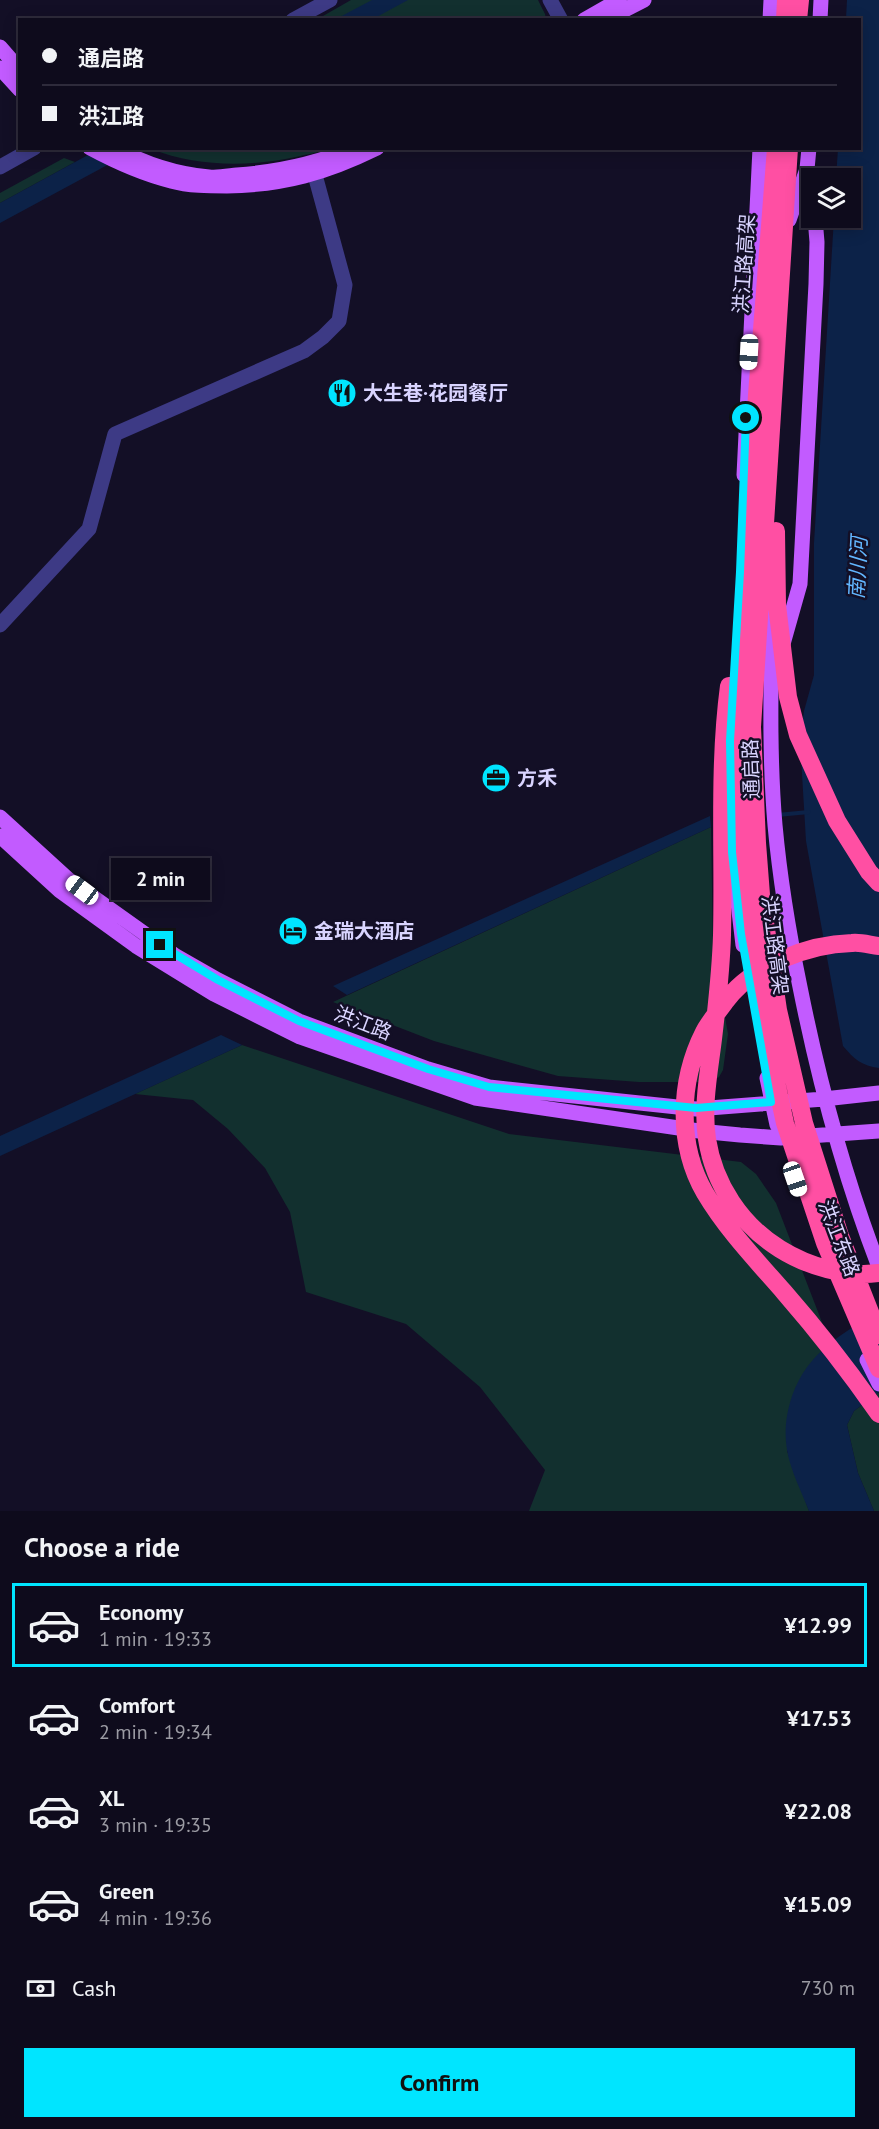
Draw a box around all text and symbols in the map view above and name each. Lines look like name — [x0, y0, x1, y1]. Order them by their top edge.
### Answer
text: 通启路 — [78, 44, 144, 72]
text: 洪江路 — [78, 102, 144, 130]
map controls — [801, 168, 861, 228]
button: layers — [801, 168, 861, 228]
street label: 洪江路高架 — [728, 213, 760, 315]
car — [739, 334, 759, 370]
restaurant icon: 大生巷·花园餐厅 — [326, 377, 358, 409]
place label: 大生巷·花园餐厅 — [363, 380, 508, 406]
route start — [732, 404, 759, 431]
water label: 南川河 — [842, 532, 873, 600]
street label: 通启路 — [737, 739, 765, 799]
office icon: 方禾 — [480, 762, 512, 794]
place label: 方禾 — [517, 765, 557, 791]
callout: 2 min — [110, 858, 210, 900]
text: 2 min — [136, 866, 185, 892]
car — [62, 872, 102, 908]
street label: 洪江路高架 — [756, 894, 794, 996]
hotel icon: 金瑞大酒店 — [277, 915, 309, 947]
place label: 金瑞大酒店 — [314, 918, 414, 944]
route end — [146, 931, 173, 958]
street label: 洪江路 — [330, 1000, 396, 1046]
car — [781, 1159, 809, 1199]
street label: 洪江东路 — [813, 1196, 865, 1280]
text: Choose a ride — [24, 1530, 180, 1564]
icon: car — [27, 1598, 81, 1652]
text: Economy — [99, 1598, 183, 1626]
text: ¥12.99 — [784, 1611, 852, 1639]
text: 1 min · 19:33 — [99, 1626, 212, 1652]
icon: car — [27, 1691, 81, 1745]
text: Comfort — [99, 1691, 175, 1719]
text: ¥17.53 — [787, 1704, 852, 1732]
text: 2 min · 19:34 — [99, 1719, 212, 1745]
icon: car — [27, 1784, 81, 1838]
text: XL — [99, 1784, 124, 1812]
text: ¥22.08 — [784, 1797, 852, 1825]
text: 3 min · 19:35 — [99, 1812, 212, 1838]
icon: car — [27, 1877, 81, 1931]
text: Green — [99, 1877, 154, 1905]
text: ¥15.09 — [784, 1890, 852, 1918]
text: 4 min · 19:36 — [99, 1905, 212, 1931]
icon: cash — [24, 1972, 57, 2005]
text: Cash — [72, 1974, 116, 2002]
text: 730 m — [801, 1975, 855, 2001]
button: Confirm — [24, 2048, 855, 2117]

